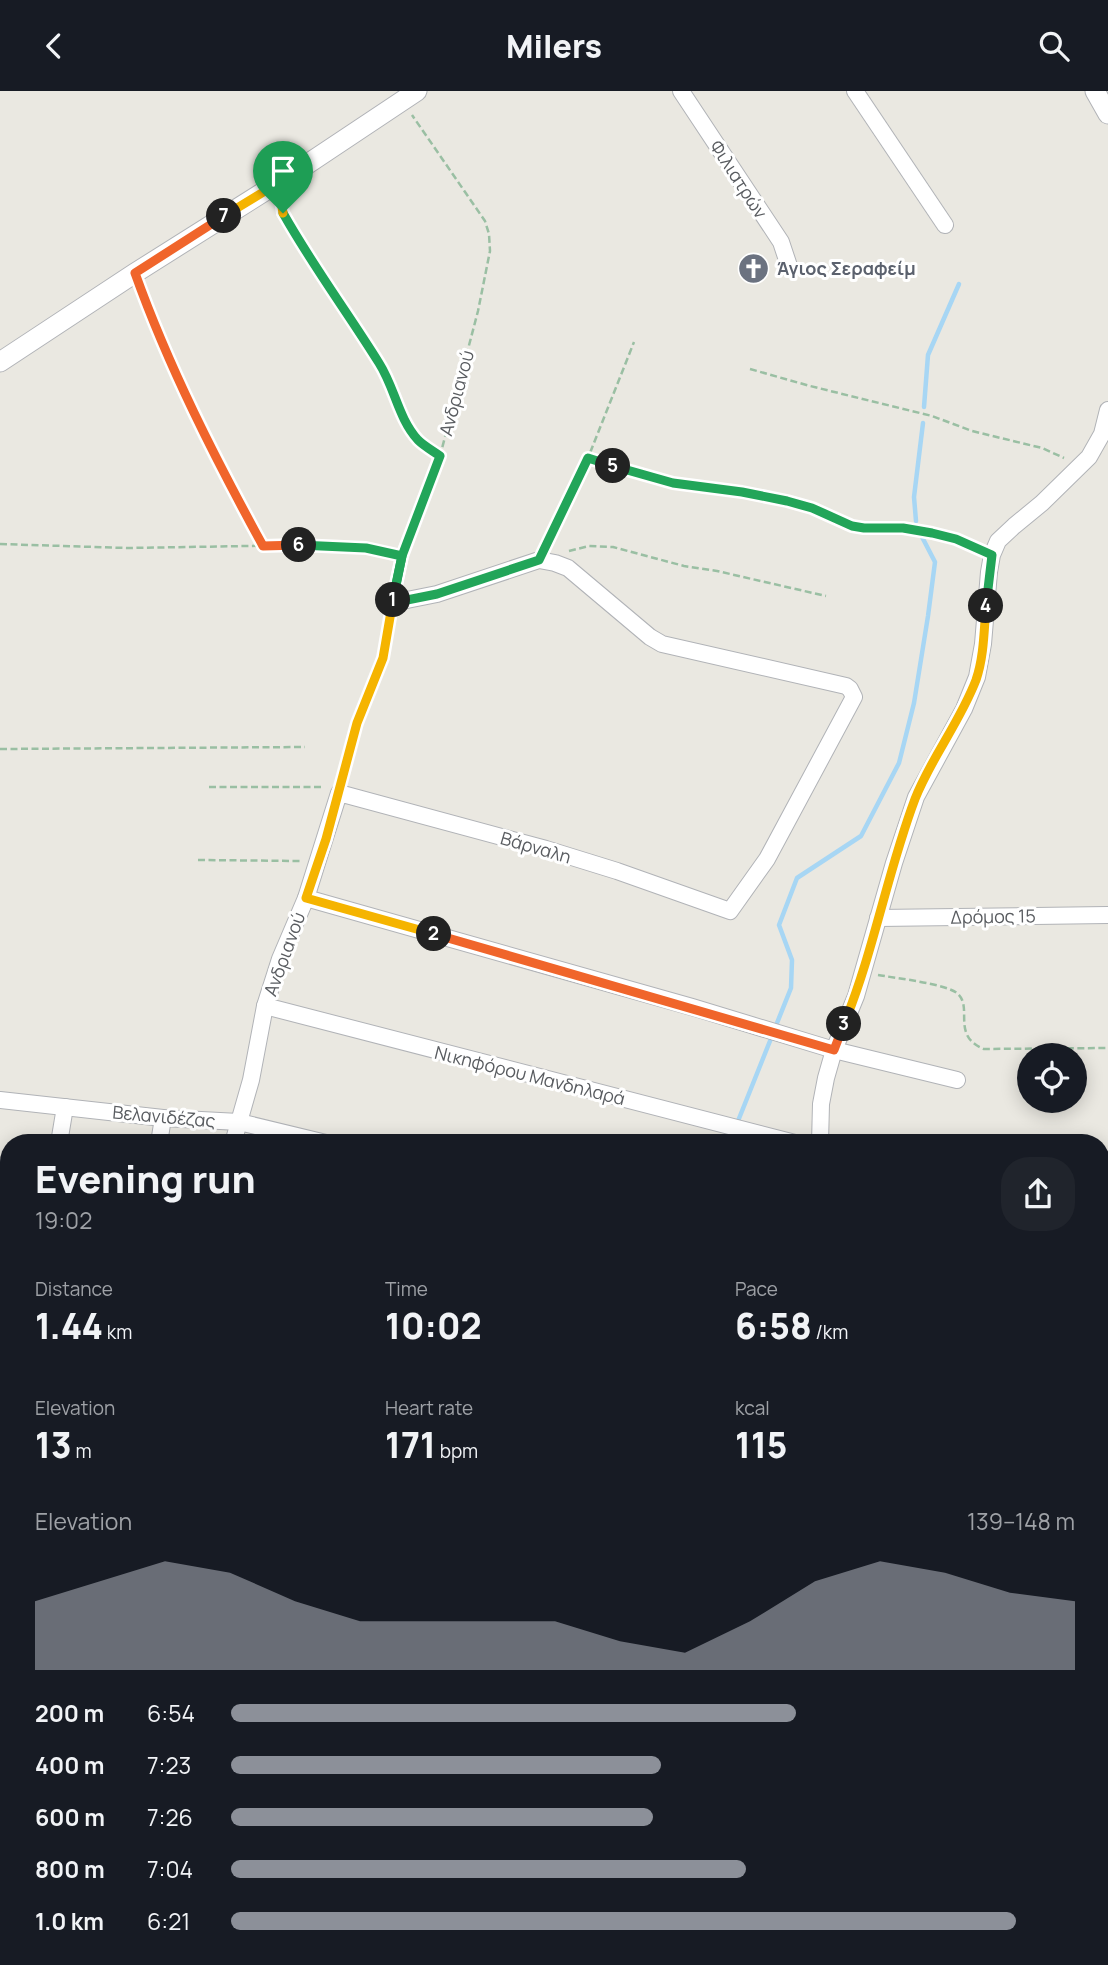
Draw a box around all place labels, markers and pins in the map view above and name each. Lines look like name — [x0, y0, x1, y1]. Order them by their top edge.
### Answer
pin — [253, 141, 313, 213]
pin: 7 — [206, 199, 242, 233]
church icon: Άγιος Σεραφείμ — [737, 251, 771, 285]
place label: Άγιος Σεραφείμ — [777, 256, 916, 280]
pin: 5 — [596, 449, 630, 483]
pin: 6 — [282, 527, 316, 563]
pin: 1 — [376, 582, 410, 617]
pin: 4 — [968, 589, 1004, 623]
pin: 2 — [416, 917, 452, 951]
pin: 3 — [826, 1007, 862, 1041]

